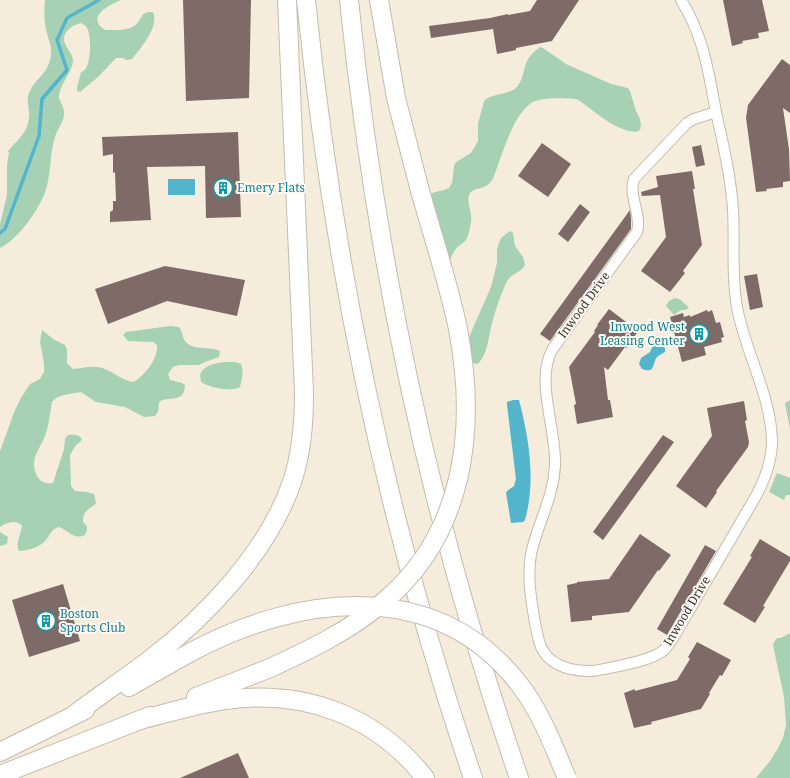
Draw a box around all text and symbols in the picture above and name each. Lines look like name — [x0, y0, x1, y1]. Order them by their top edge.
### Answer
building icon: Emery Flats — [212, 177, 234, 199]
place label: Emery Flats — [237, 179, 305, 196]
street label: Inwood Drive — [554, 268, 614, 341]
place label: Inwood West Leasing Center — [600, 318, 685, 349]
building icon: Inwood West Leasing Center — [688, 323, 710, 345]
street label: Inwood Drive — [659, 573, 714, 649]
place label: Boston Sports Club — [60, 605, 125, 636]
building icon: Boston Sports Club — [35, 610, 57, 632]

